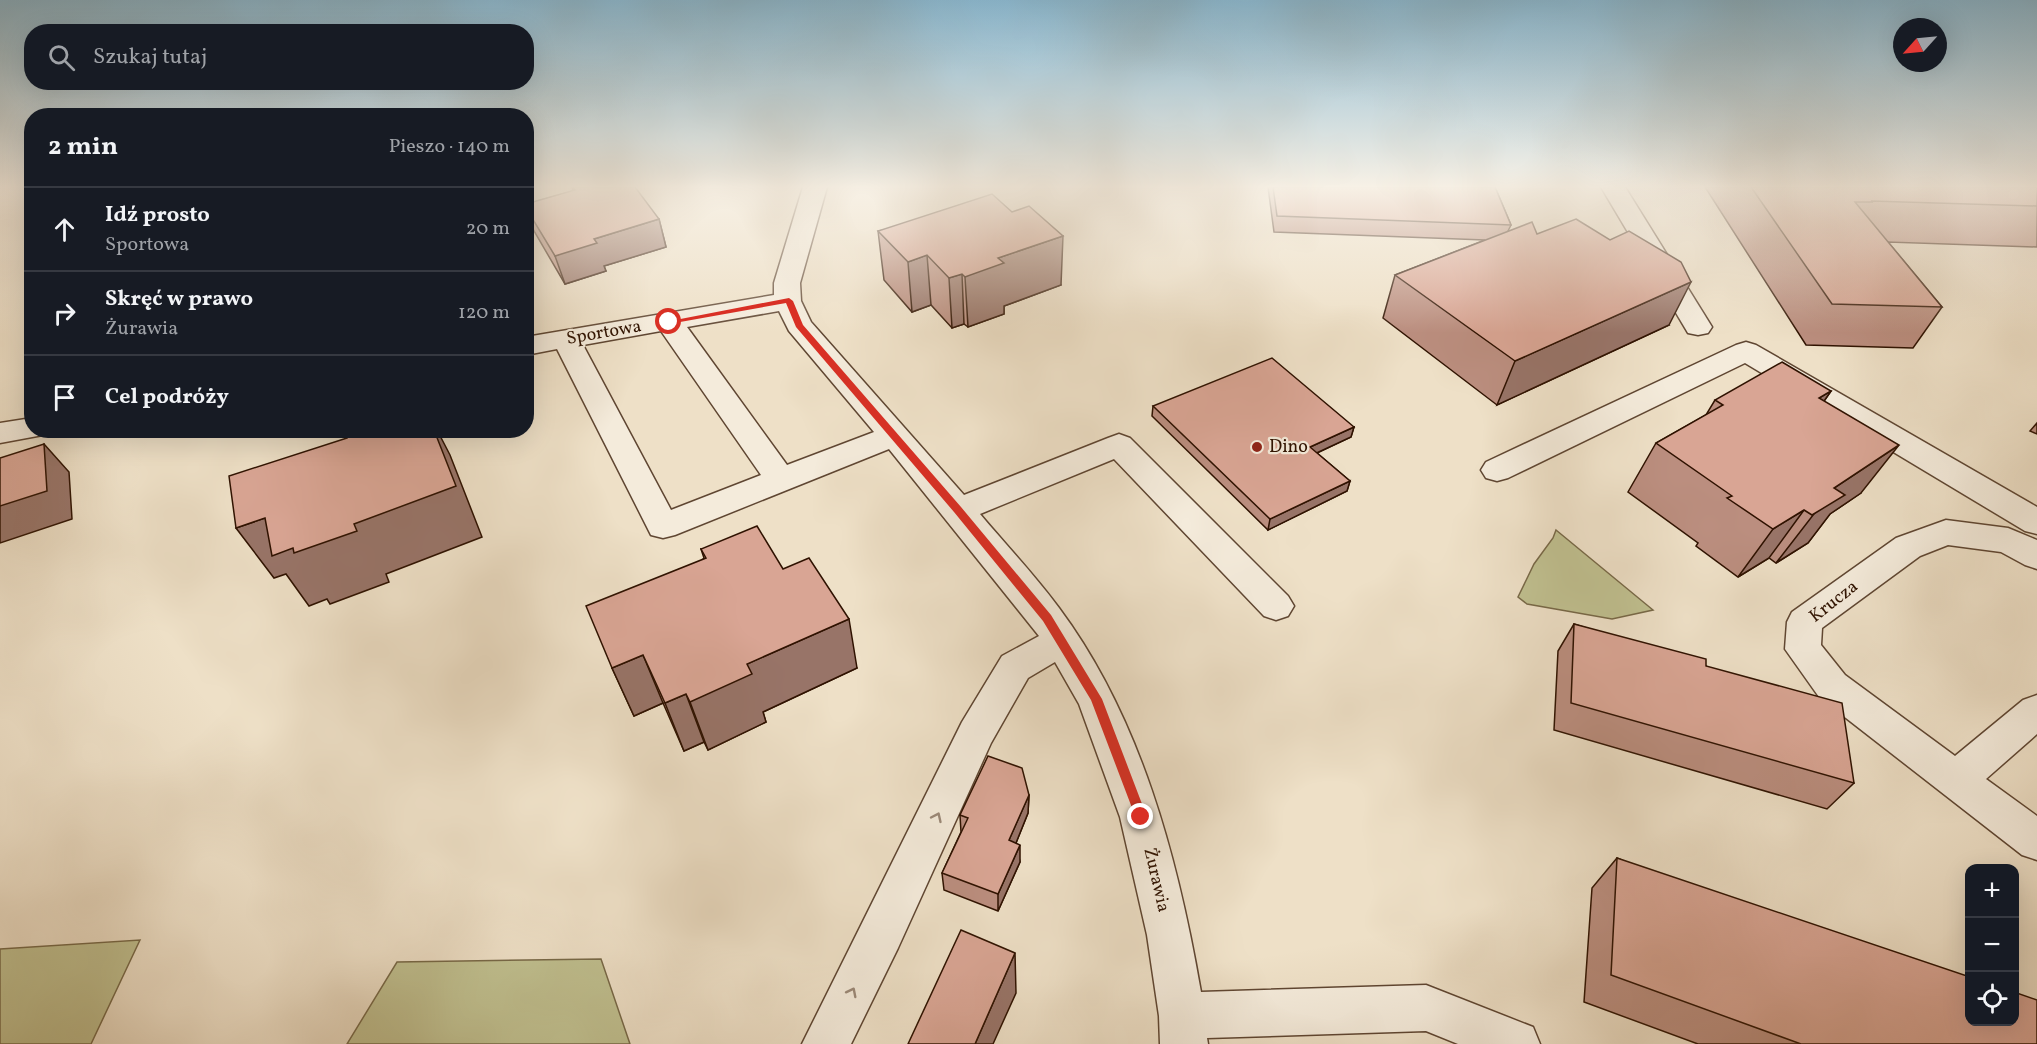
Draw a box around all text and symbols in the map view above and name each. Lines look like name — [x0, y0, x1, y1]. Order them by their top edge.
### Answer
north arrow — [1893, 18, 1947, 72]
search box — [24, 24, 534, 90]
icon: search — [45, 41, 78, 74]
text: Szukaj tutaj — [93, 42, 207, 73]
text: 2 min — [48, 129, 118, 165]
text: Pieszo · 140 m — [389, 133, 510, 161]
text: Idź prosto — [105, 200, 210, 231]
icon: ahead — [48, 213, 81, 246]
text: 20 m — [466, 215, 510, 243]
text: Sportowa — [105, 231, 189, 259]
text: Skręć w prawo — [105, 284, 253, 315]
icon: right — [48, 297, 81, 330]
text: 120 m — [458, 299, 510, 327]
route start — [655, 308, 681, 334]
street label: Sportowa — [564, 314, 644, 352]
text: Żurawia — [105, 315, 178, 343]
icon: arrive — [48, 381, 81, 414]
text: Cel podróży — [105, 382, 229, 413]
place label: Dino — [1269, 435, 1308, 460]
marker: Dino — [1250, 440, 1264, 454]
street label: Krucza — [1804, 575, 1864, 629]
route end — [1127, 803, 1153, 829]
one-way arrow — [930, 812, 942, 823]
street label: Żurawia — [1136, 845, 1176, 915]
map controls — [1965, 864, 2019, 1026]
button: + — [1965, 864, 2019, 918]
button: − — [1965, 918, 2019, 972]
button: locate — [1965, 972, 2019, 1026]
one-way arrow — [845, 988, 856, 998]

